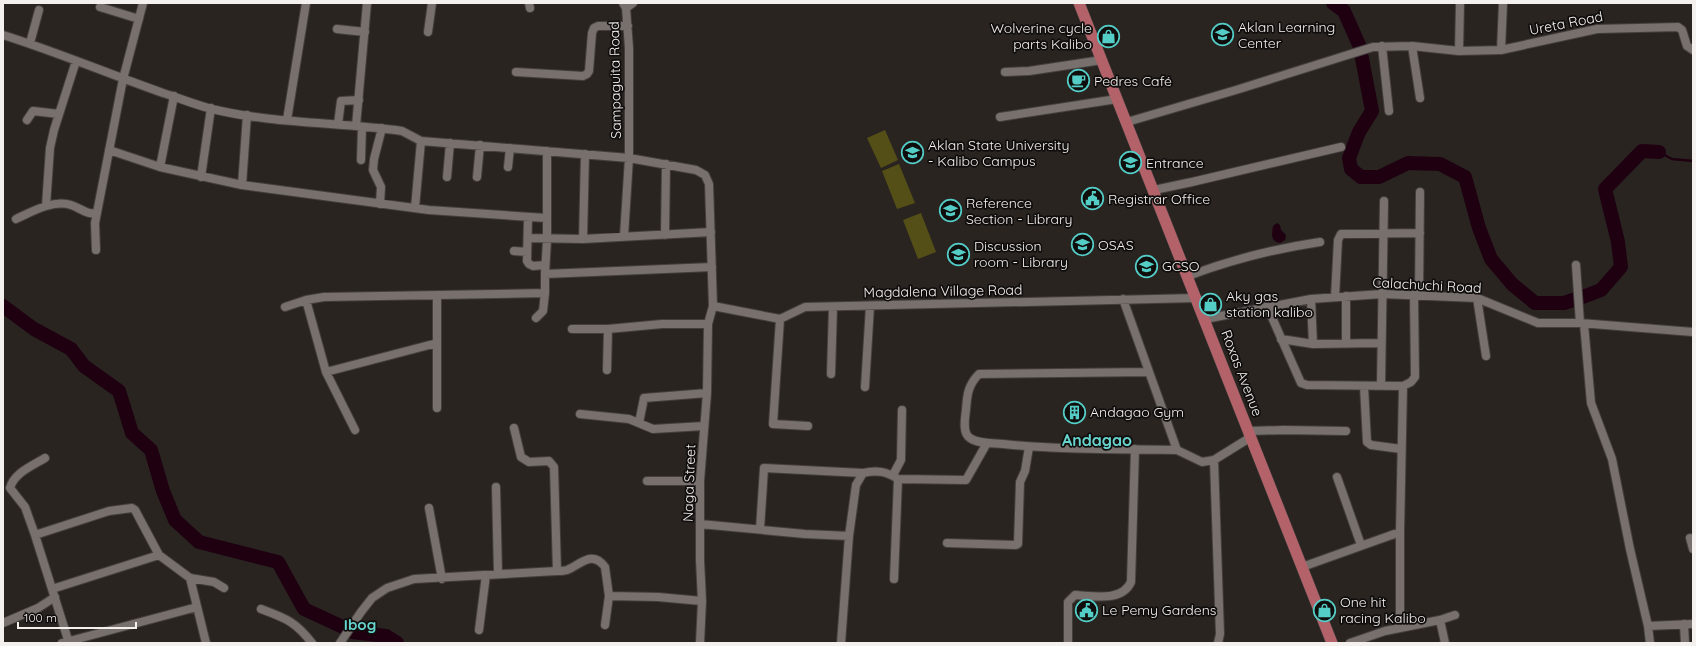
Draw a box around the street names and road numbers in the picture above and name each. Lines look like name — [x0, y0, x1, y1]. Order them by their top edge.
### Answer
street label: Ureta Road — [1528, 7, 1604, 39]
street label: Sampaguita Road — [605, 21, 625, 139]
street label: Calachuchi Road — [1372, 273, 1482, 297]
street label: Magdalena Village Road — [863, 281, 1023, 301]
street label: Roxas Avenue — [1217, 327, 1267, 419]
street label: Naga Street — [679, 444, 699, 522]

